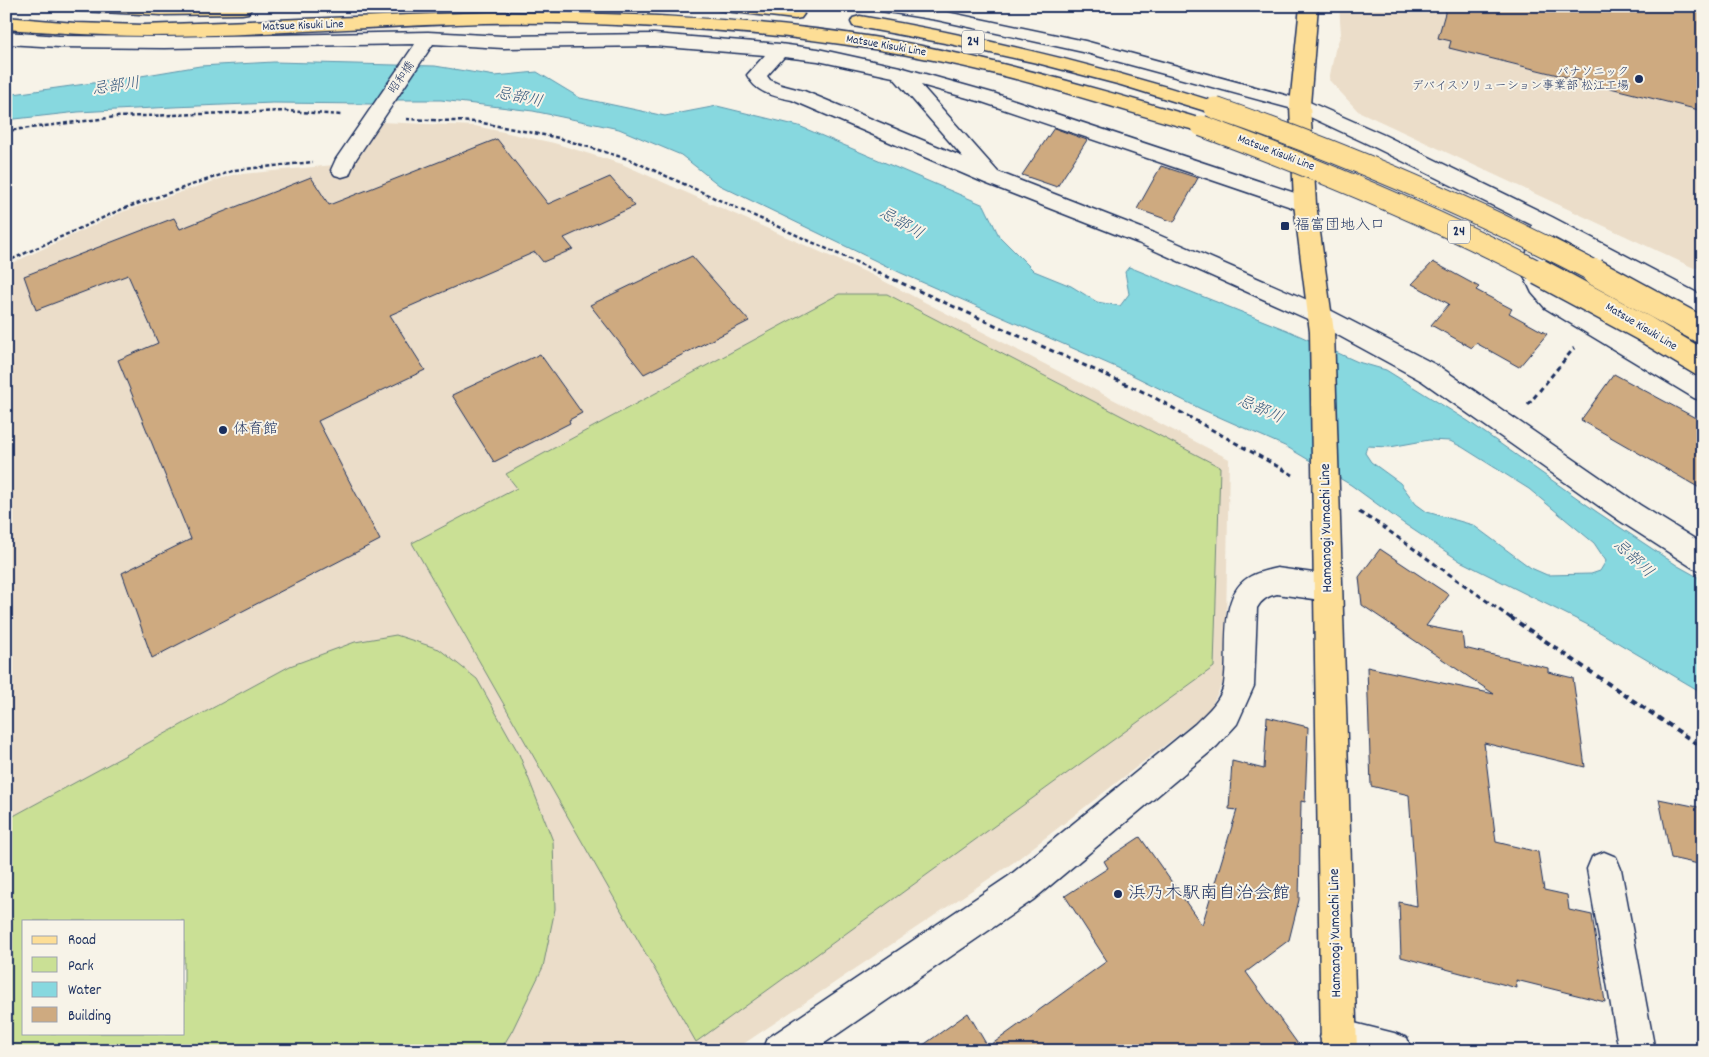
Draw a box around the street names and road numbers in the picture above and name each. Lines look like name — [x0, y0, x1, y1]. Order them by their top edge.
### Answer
street label: Matsue Kisuki Line — [262, 16, 344, 36]
street label: Matsue Kisuki Line — [845, 31, 927, 61]
road number: 24 — [962, 31, 984, 54]
street label: 昭和橋 — [385, 58, 419, 98]
street label: Matsue Kisuki Line — [1235, 131, 1317, 175]
road number: 24 — [1448, 220, 1470, 243]
street label: Matsue Kisuki Line — [1602, 299, 1680, 355]
street label: Hamanogi Yumachi Line — [1315, 463, 1339, 593]
street label: Hamanogi Yumachi Line — [1324, 868, 1348, 998]

